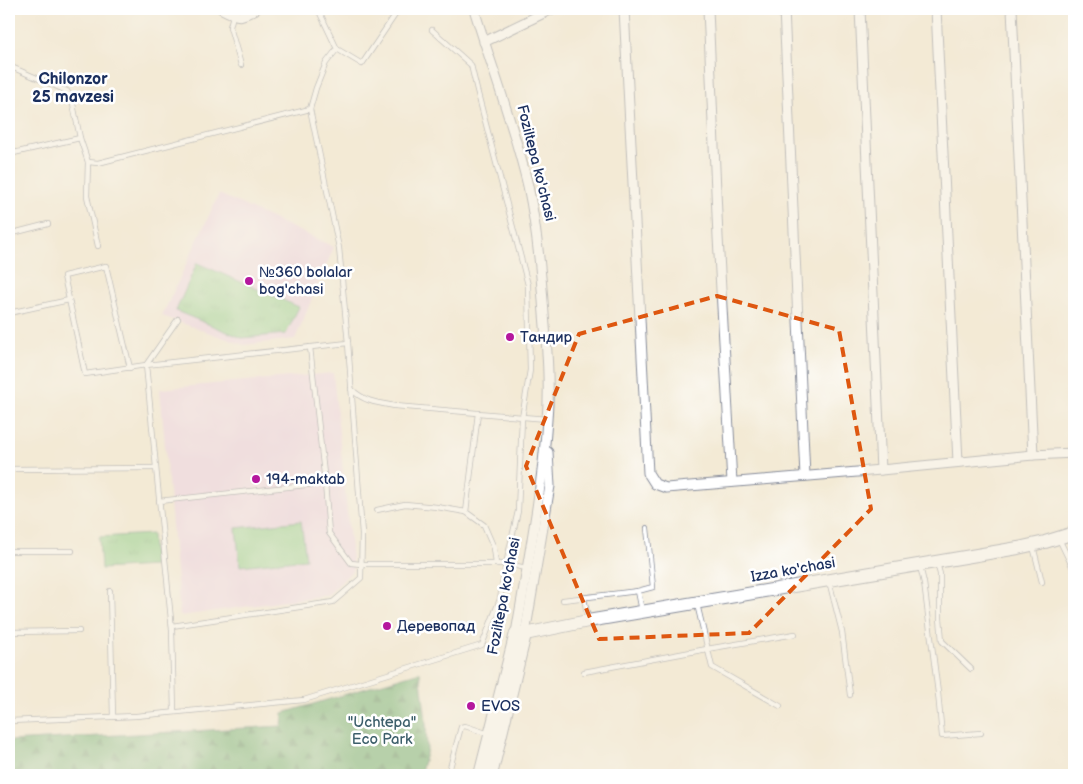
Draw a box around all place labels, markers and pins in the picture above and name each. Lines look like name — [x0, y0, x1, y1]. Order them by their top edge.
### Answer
place label: №360 bolalar bog'chasi — [259, 263, 353, 299]
marker: №360 bolalar bog'chasi — [243, 275, 255, 287]
place label: Тандир — [520, 328, 573, 347]
marker: Тандир — [504, 331, 516, 343]
place label: 194-maktab — [266, 470, 345, 489]
marker: 194-maktab — [250, 473, 262, 485]
place label: Деревопад — [397, 617, 475, 636]
marker: Деревопад — [381, 620, 393, 632]
place label: EVOS — [481, 697, 520, 716]
marker: EVOS — [465, 700, 477, 712]

